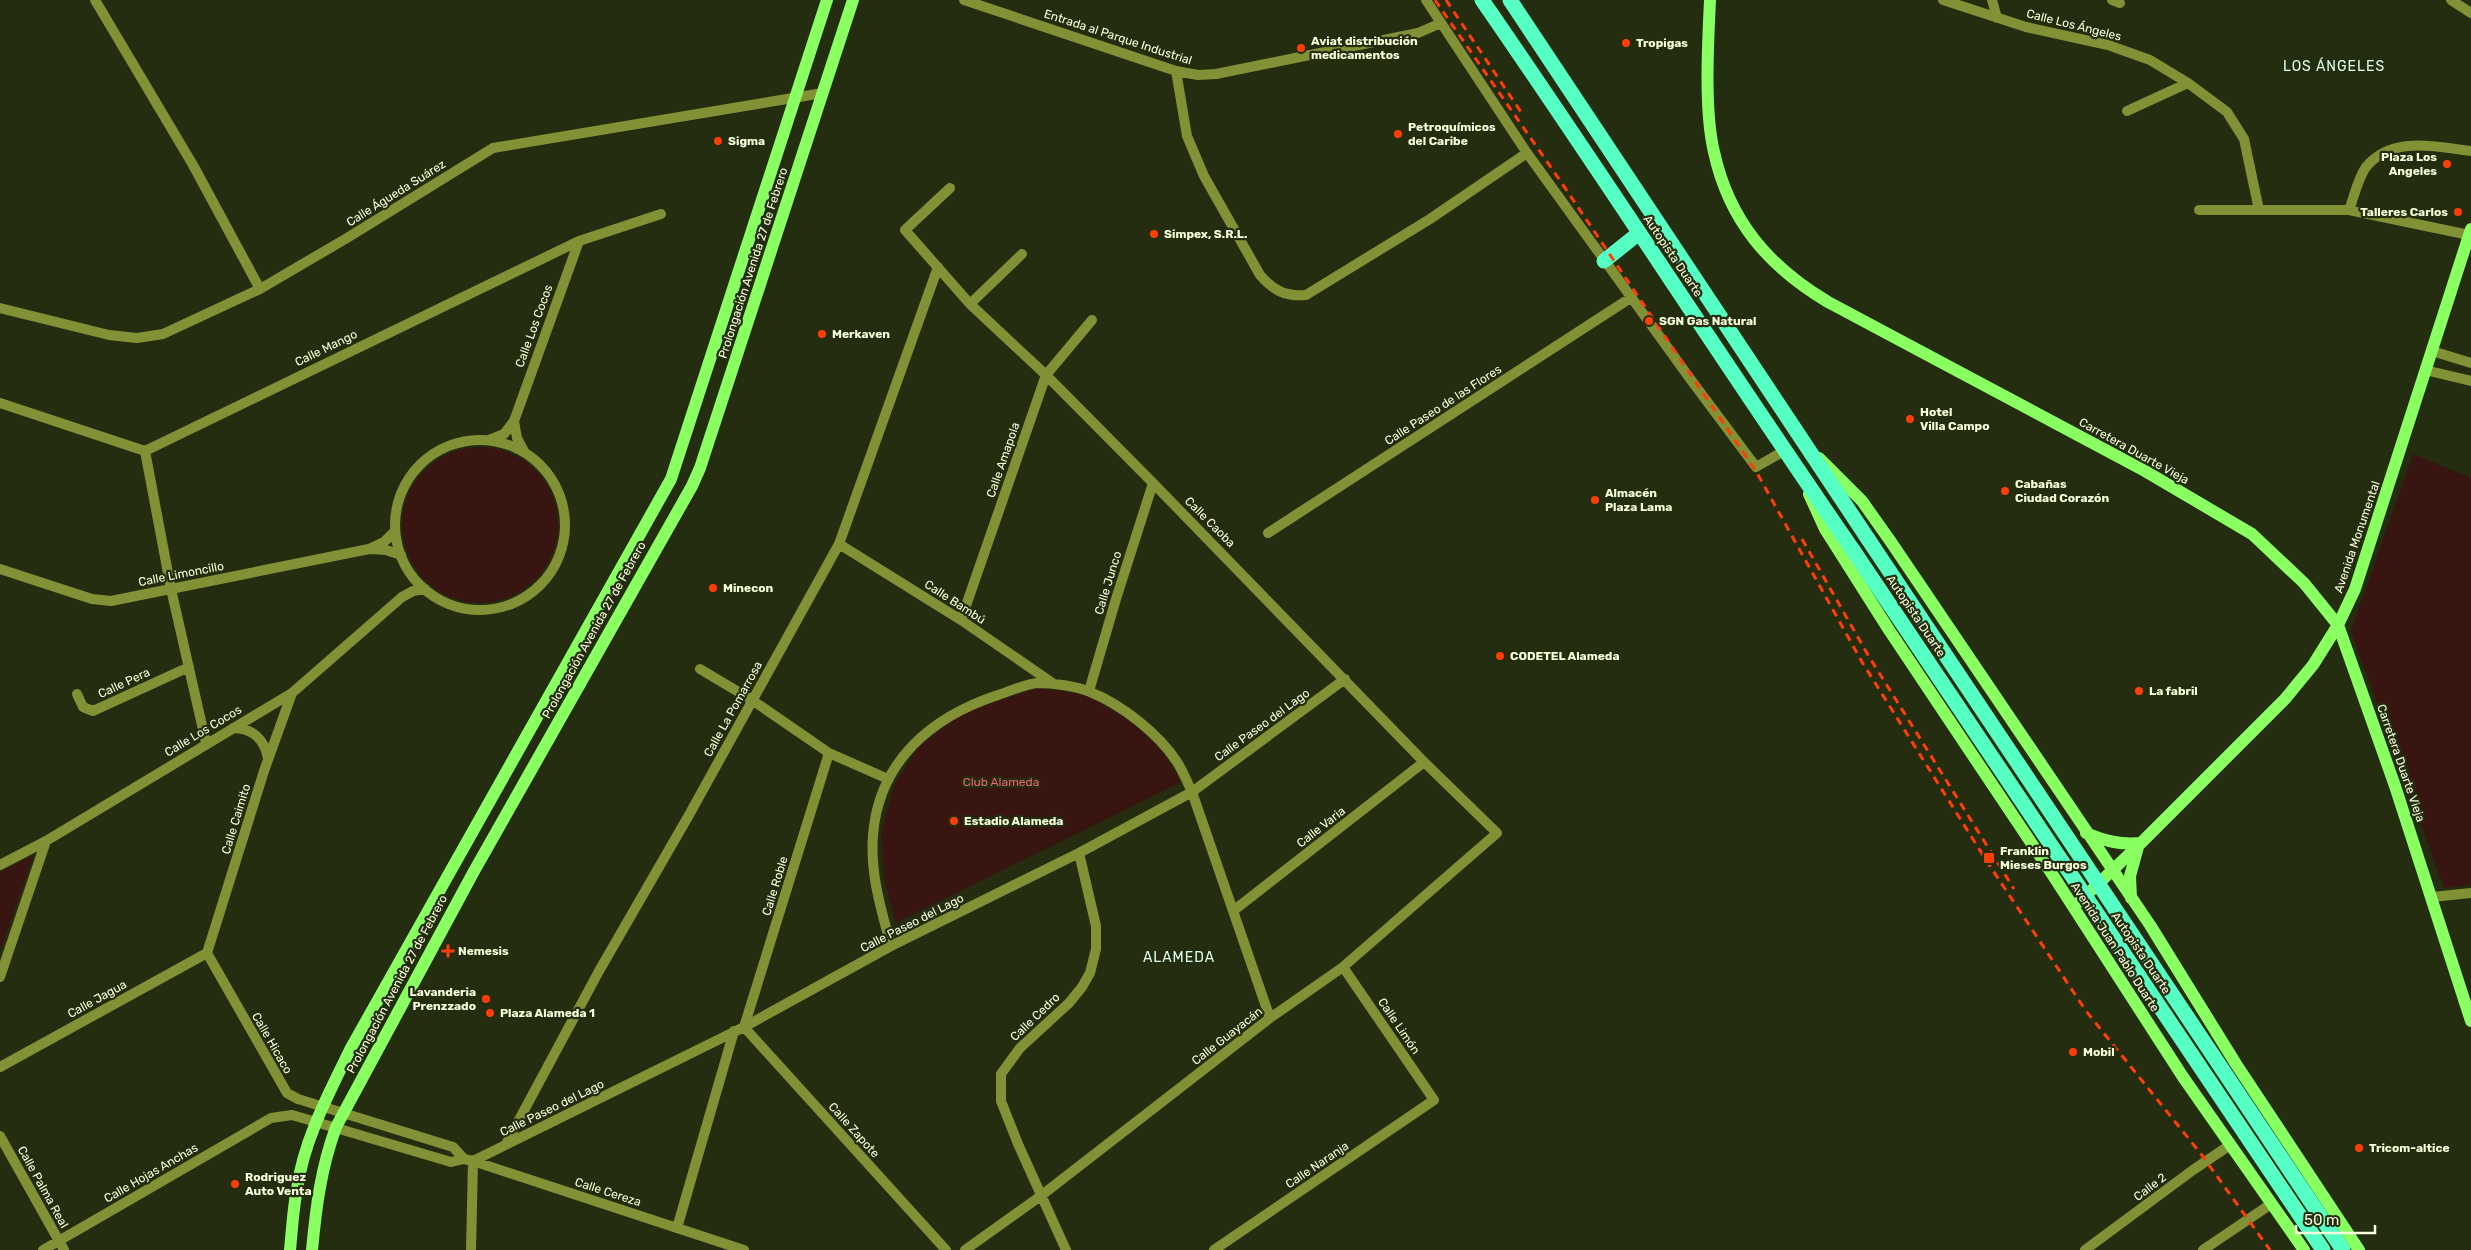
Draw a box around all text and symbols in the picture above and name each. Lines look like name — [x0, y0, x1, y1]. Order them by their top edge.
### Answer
street label: Entrada al Parque Industrial — [1042, 6, 1194, 68]
street label: Calle Los Ángeles — [2025, 6, 2123, 44]
place label: Aviat distribución medicamentos — [1311, 34, 1418, 62]
place label: Tropigas — [1636, 36, 1688, 50]
marker: Tropigas — [1620, 37, 1632, 49]
marker: Aviat distribución medicamentos — [1295, 42, 1307, 54]
district label: LOS ÁNGELES — [2283, 57, 2385, 75]
place label: Petroquímicos del Caribe — [1408, 120, 1496, 148]
marker: Petroquímicos del Caribe — [1392, 128, 1404, 140]
place label: Sigma — [728, 134, 765, 148]
marker: Sigma — [712, 135, 724, 147]
place label: Plaza Los Angeles — [2381, 150, 2437, 178]
street label: Calle Águeda Suárez — [344, 157, 448, 229]
marker: Plaza Los Angeles — [2441, 158, 2453, 170]
street label: Prolongación Avenida 27 de Febrero — [715, 166, 791, 360]
place label: Talleres Carlos — [2360, 205, 2448, 219]
marker: Talleres Carlos — [2452, 206, 2464, 218]
street label: Autopista Duarte — [1641, 213, 1706, 300]
place label: Simpex, S.R.L. — [1164, 227, 1247, 241]
marker: Simpex, S.R.L. — [1148, 228, 1160, 240]
street label: Calle Los Cocos — [513, 283, 555, 369]
place label: SGN Gas Natural — [1659, 314, 1757, 328]
marker: SGN Gas Natural — [1643, 315, 1655, 327]
street label: Calle Mango — [293, 327, 360, 369]
place label: Merkaven — [832, 327, 890, 341]
marker: Merkaven — [816, 328, 828, 340]
street label: Calle Paseo de las Flores — [1382, 362, 1504, 448]
place label: Hotel Villa Campo — [1920, 405, 1990, 433]
marker: Hotel Villa Campo — [1904, 413, 1916, 425]
street label: Carretera Duarte Vieja — [2077, 415, 2191, 487]
street label: Calle Amapola — [984, 421, 1022, 499]
place label: Cabañas Ciudad Corazón — [2015, 477, 2109, 505]
street label: Avenida Monumental — [2331, 479, 2383, 595]
marker: Cabañas Ciudad Corazón — [1999, 485, 2011, 497]
place label: Almacén Plaza Lama — [1605, 486, 1672, 514]
street label: Calle Caoba — [1182, 494, 1238, 550]
marker: Almacén Plaza Lama — [1589, 494, 1601, 506]
street label: Prolongación Avenida 27 de Febrero — [539, 539, 649, 721]
street label: Calle Junco — [1092, 549, 1124, 616]
street label: Calle Limoncillo — [137, 559, 225, 589]
street label: Autopista Duarte — [1884, 573, 1949, 660]
street label: Calle Bambú — [922, 577, 988, 627]
place label: Minecon — [723, 581, 774, 595]
marker: Minecon — [707, 582, 719, 594]
place label: CODETEL Alameda — [1510, 649, 1619, 663]
marker: CODETEL Alameda — [1494, 650, 1506, 662]
street label: Calle La Pomarrosa — [701, 659, 765, 759]
street label: Calle Pera — [96, 665, 152, 701]
place label: La fabril — [2149, 684, 2198, 698]
marker: La fabril — [2133, 685, 2145, 697]
street label: Calle Paseo del Lago — [1212, 686, 1312, 764]
street label: Carretera Duarte Vieja — [2374, 702, 2428, 824]
street label: Calle Los Cocos — [162, 703, 244, 759]
park label: Club Alameda — [963, 775, 1039, 789]
street label: Calle Caimito — [219, 782, 253, 856]
street label: Calle Varia — [1294, 804, 1348, 850]
place label: Estadio Alameda — [964, 814, 1063, 828]
marker: Estadio Alameda — [948, 815, 960, 827]
place label: Franklin Mieses Burgos — [2000, 844, 2087, 872]
marker: Franklin Mieses Burgos — [1982, 851, 1996, 865]
street label: Calle Roble — [759, 854, 791, 917]
street label: Avenida Juan Pablo Duarte — [2068, 880, 2162, 1015]
street label: Calle Paseo del Lago — [858, 891, 966, 955]
street label: Prolongación Avenida 27 de Febrero — [344, 892, 450, 1076]
street label: Autopista Duarte — [2109, 910, 2174, 997]
place label: Nemesis — [458, 944, 509, 958]
marker: Nemesis — [442, 945, 454, 957]
district label: ALAMEDA — [1143, 949, 1215, 966]
street label: Calle Jagua — [65, 977, 129, 1021]
place label: Lavanderia Prenzzado — [410, 985, 476, 1013]
street label: Calle Cedro — [1007, 990, 1063, 1044]
marker: Lavanderia Prenzzado — [480, 993, 492, 1005]
street label: Calle Limón — [1375, 995, 1423, 1057]
street label: Calle Guayacán — [1189, 1004, 1265, 1068]
place label: Plaza Alameda 1 — [500, 1006, 595, 1020]
marker: Plaza Alameda 1 — [484, 1007, 496, 1019]
street label: Calle Hicaco — [249, 1010, 295, 1076]
place label: Mobil — [2083, 1045, 2115, 1059]
marker: Mobil — [2067, 1046, 2079, 1058]
street label: Calle Paseo del Lago — [498, 1077, 606, 1139]
street label: Calle Zapote — [826, 1100, 883, 1161]
street label: Calle Naranja — [1283, 1139, 1351, 1191]
street label: Calle Hojas Anchas — [102, 1140, 200, 1206]
place label: Tricom-altice — [2369, 1141, 2450, 1155]
marker: Tricom-altice — [2353, 1142, 2365, 1154]
street label: Calle Palma Real — [15, 1144, 71, 1230]
place label: Rodriguez Auto Venta — [245, 1170, 312, 1198]
street label: Calle 2 — [2131, 1170, 2169, 1204]
street label: Calle Cereza — [573, 1175, 643, 1209]
marker: Rodriguez Auto Venta — [229, 1178, 241, 1190]
scale bar — [2296, 1202, 2375, 1234]
text: 50 m — [2304, 1211, 2339, 1229]

